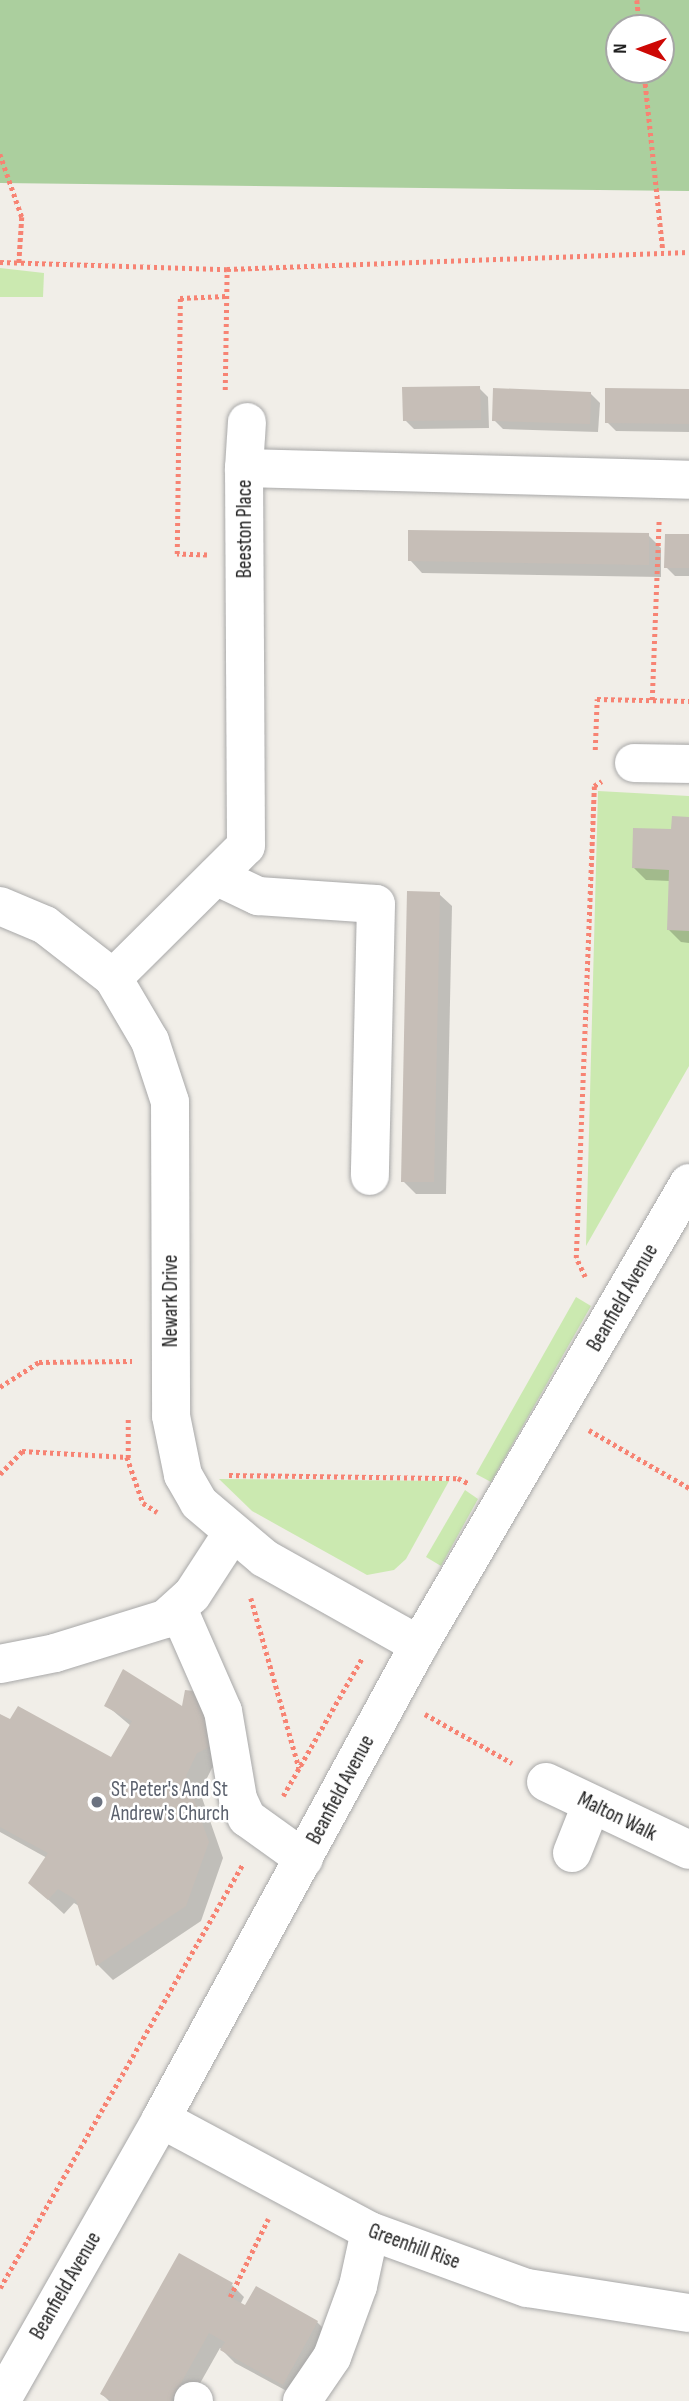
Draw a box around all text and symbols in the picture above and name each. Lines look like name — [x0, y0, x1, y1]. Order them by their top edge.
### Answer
north arrow — [605, 14, 675, 84]
text: N — [609, 43, 632, 54]
street label: Beeston Place — [232, 480, 258, 578]
street label: Beanfield Avenue — [582, 1240, 664, 1356]
street label: Newark Drive — [158, 1255, 184, 1347]
street label: Beanfield Avenue — [302, 1731, 380, 1849]
place label: St Peter's And St Andrew's Church — [111, 1777, 229, 1827]
street label: Malton Walk — [573, 1787, 661, 1847]
marker: St Peter's And St Andrew's Church — [89, 1794, 105, 1810]
street label: Greenhill Rise — [365, 2219, 463, 2275]
street label: Beanfield Avenue — [25, 2228, 107, 2344]

